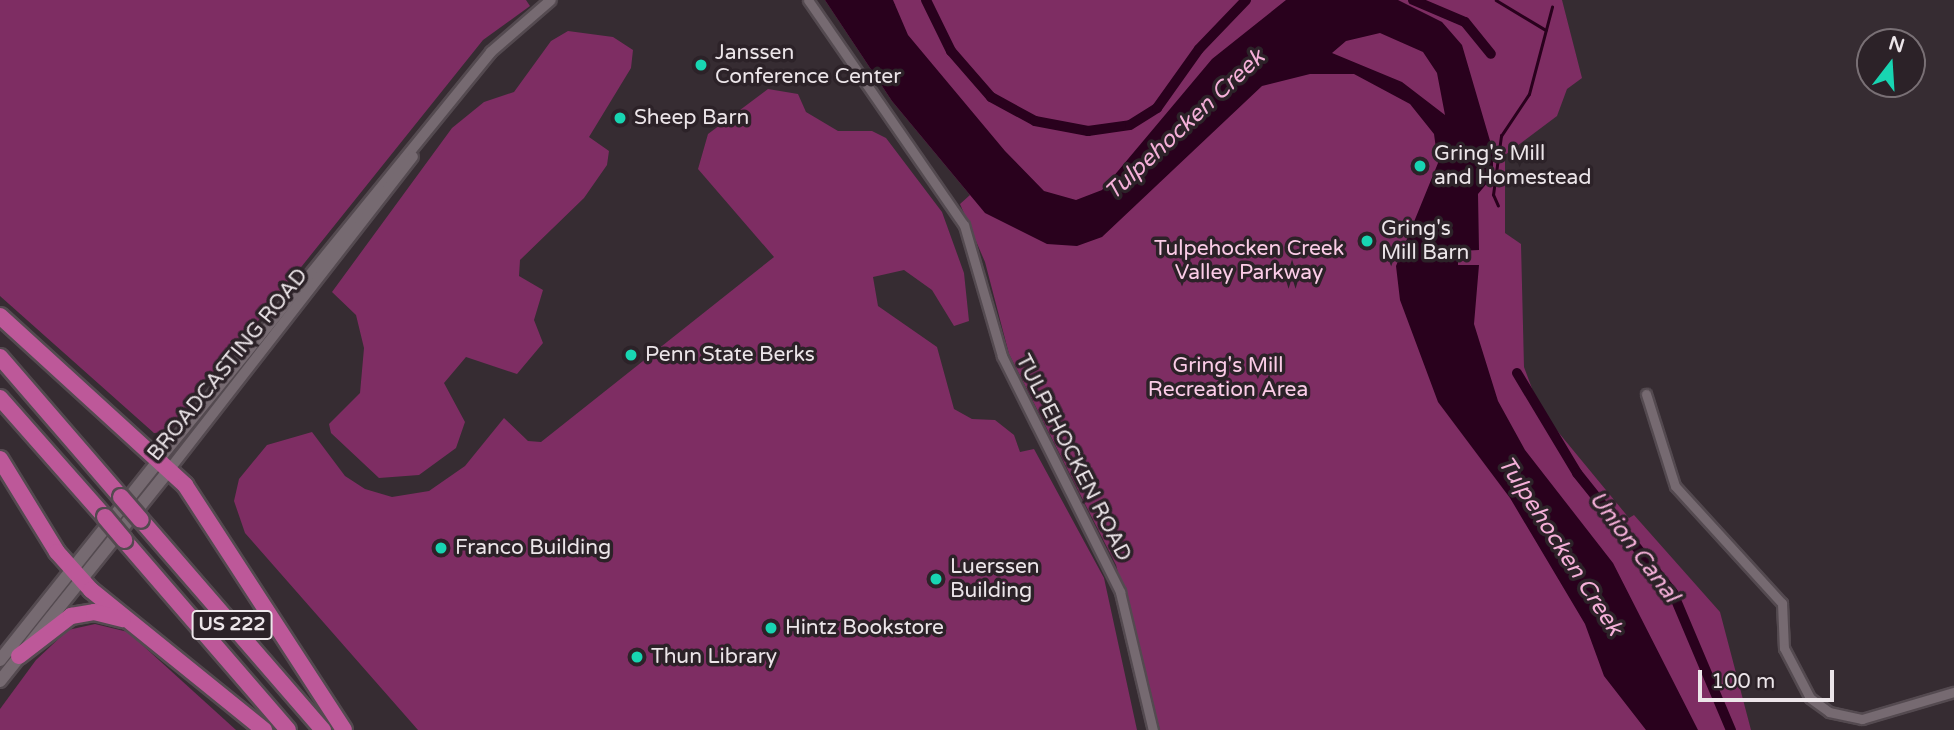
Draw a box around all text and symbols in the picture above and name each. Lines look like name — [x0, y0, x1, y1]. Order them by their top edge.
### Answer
north arrow — [1856, 28, 1926, 98]
text: N — [1886, 32, 1907, 58]
place label: Janssen Conference Center — [715, 40, 901, 90]
water label: Tulpehocken Creek — [1099, 44, 1271, 206]
marker: Janssen Conference Center — [693, 57, 709, 73]
place label: Sheep Barn — [634, 105, 749, 131]
marker: Sheep Barn — [612, 110, 628, 126]
place label: Gring's Mill and Homestead — [1434, 141, 1592, 191]
marker: Gring's Mill and Homestead — [1412, 158, 1428, 174]
place label: Gring's Mill Barn — [1381, 216, 1469, 266]
marker: Gring's Mill Barn — [1359, 233, 1375, 249]
park label: Tulpehocken Creek Valley Parkway — [1154, 236, 1344, 286]
street label: BROADCASTING ROAD — [143, 264, 313, 466]
place label: Penn State Berks — [645, 342, 815, 368]
marker: Penn State Berks — [623, 347, 639, 363]
street label: TULPEHOCKEN ROAD — [1010, 350, 1136, 566]
park label: Gring's Mill Recreation Area — [1148, 353, 1308, 403]
water label: Tulpehocken Creek — [1492, 451, 1628, 641]
water label: Union Canal — [1583, 486, 1685, 608]
place label: Franco Building — [455, 535, 611, 561]
marker: Franco Building — [433, 540, 449, 556]
place label: Luerssen Building — [950, 554, 1040, 604]
marker: Luerssen Building — [928, 571, 944, 587]
road number: US 222 — [190, 610, 274, 640]
place label: Hintz Bookstore — [785, 615, 944, 641]
marker: Hintz Bookstore — [763, 620, 779, 636]
place label: Thun Library — [651, 644, 777, 670]
marker: Thun Library — [629, 649, 645, 665]
scale bar — [1702, 656, 1839, 700]
text: 100 m — [1711, 669, 1775, 694]

